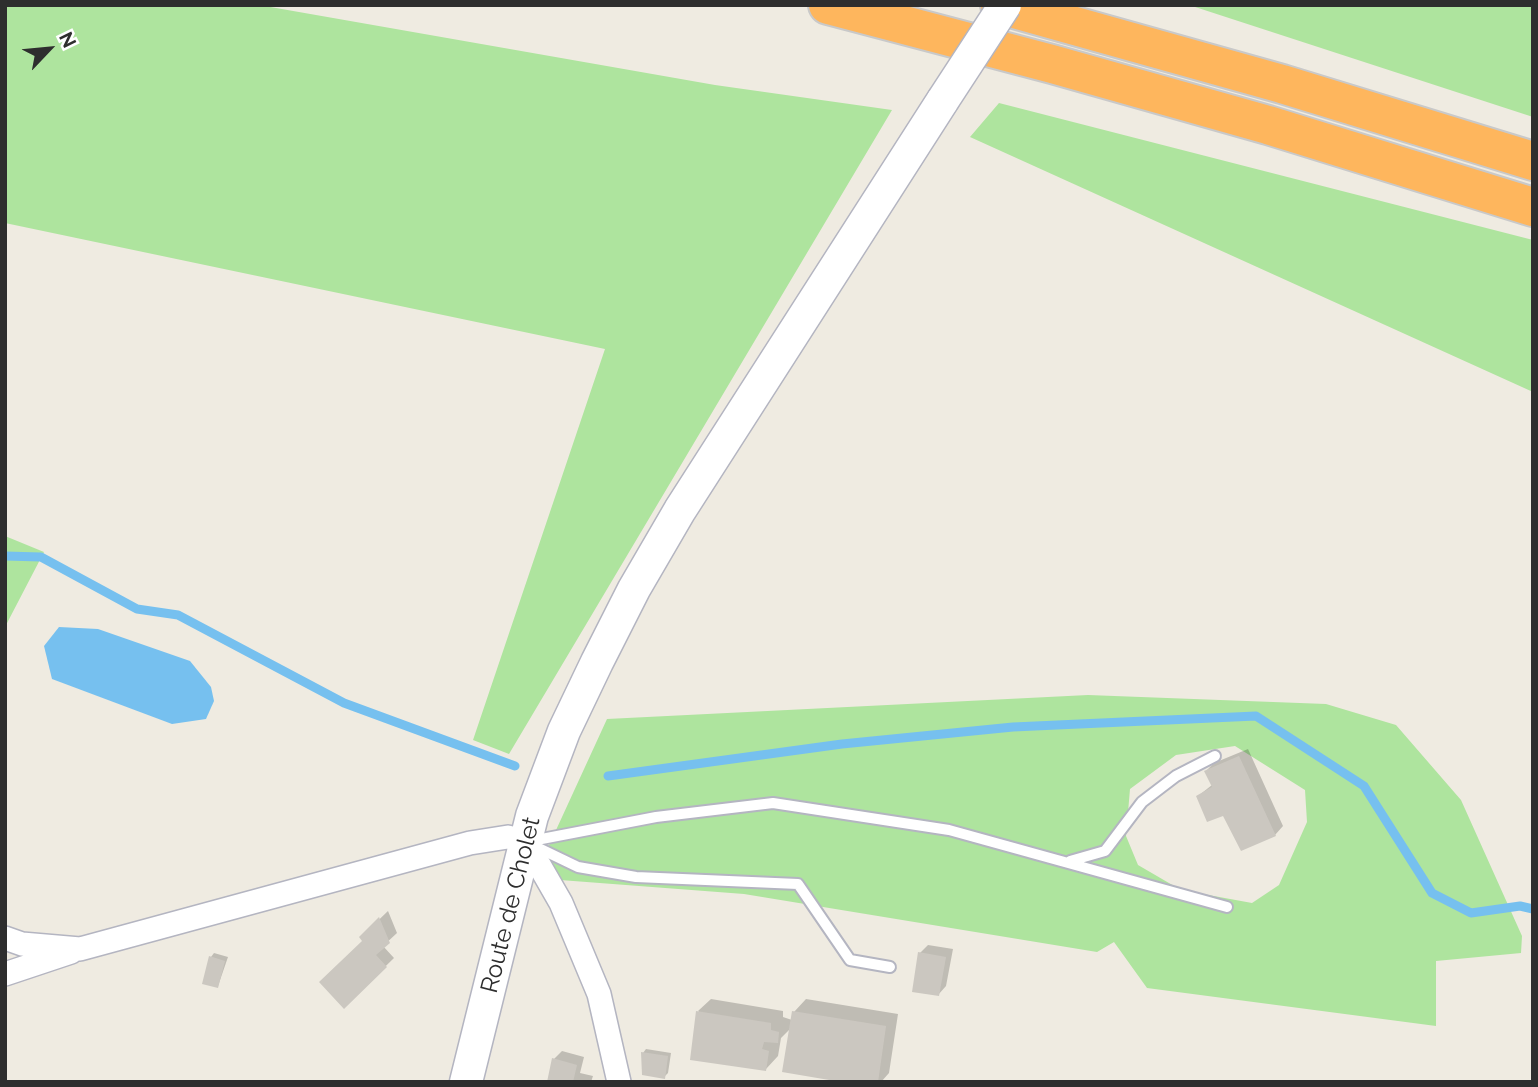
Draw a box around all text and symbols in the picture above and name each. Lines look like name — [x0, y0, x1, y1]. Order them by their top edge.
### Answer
north arrow — [14, 14, 84, 84]
text: N — [55, 28, 81, 51]
street label: Route de Cholet — [475, 814, 547, 996]

